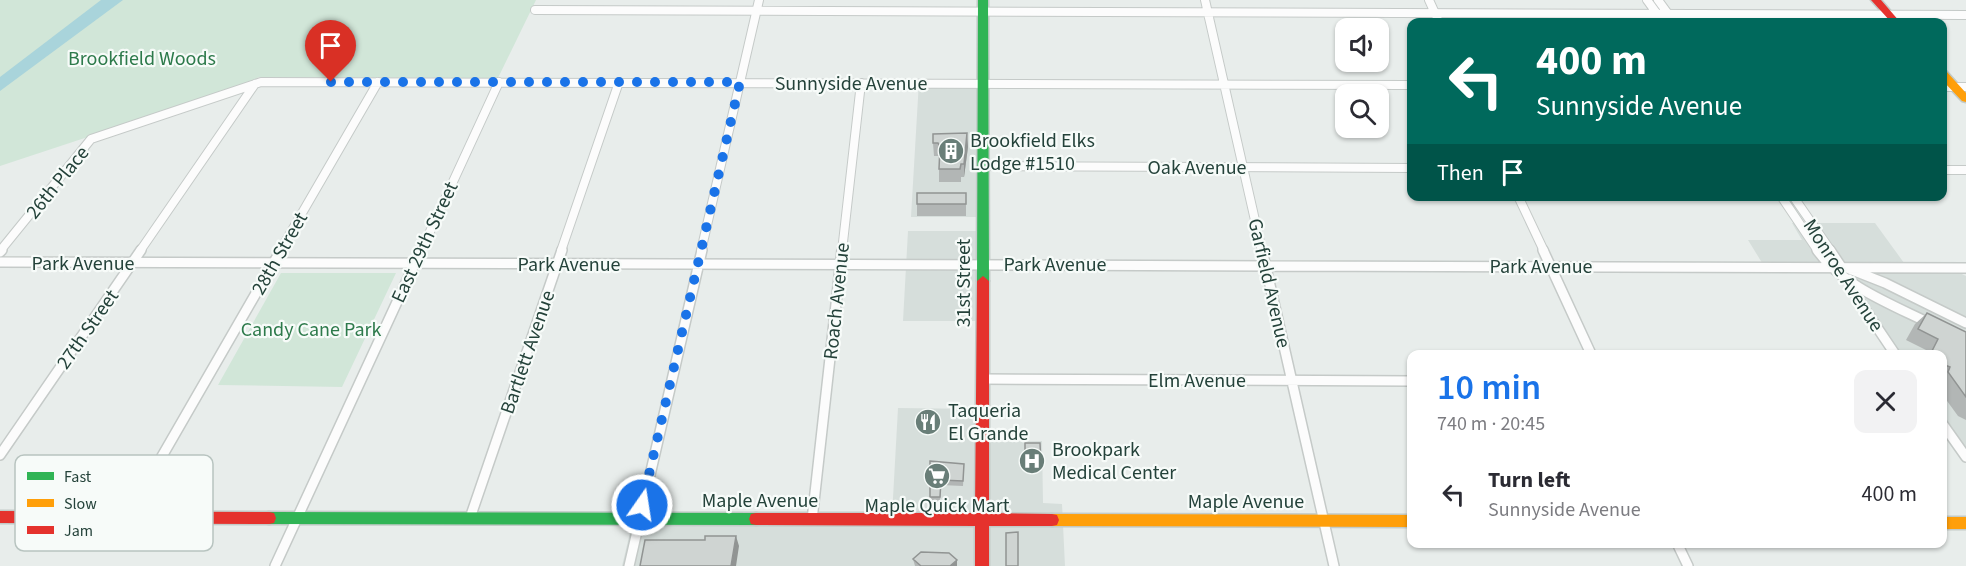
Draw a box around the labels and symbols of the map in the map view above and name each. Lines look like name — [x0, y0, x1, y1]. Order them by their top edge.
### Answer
pin — [305, 20, 356, 82]
park label: Brookfield Woods — [68, 45, 216, 73]
street label: Sunnyside Avenue — [775, 70, 927, 98]
place label: Brookfield Elks Lodge #1510 — [970, 127, 1095, 178]
building icon: Brookfield Elks Lodge #1510 — [936, 136, 966, 166]
street label: 26th Place — [20, 140, 96, 225]
street label: Oak Avenue — [1148, 154, 1247, 182]
street label: East 29th Street — [385, 177, 465, 308]
street label: 28th Street — [245, 207, 315, 300]
street label: Monroe Avenue — [1796, 214, 1890, 338]
street label: Garfield Avenue — [1241, 216, 1298, 351]
street label: 31st Street — [950, 238, 978, 327]
street label: Roach Avenue — [817, 241, 857, 361]
street label: Park Avenue — [31, 250, 135, 278]
street label: Park Avenue — [517, 251, 621, 279]
street label: Park Avenue — [1003, 251, 1107, 279]
street label: Park Avenue — [1489, 253, 1593, 281]
street label: 27th Street — [50, 284, 126, 375]
street label: Bartlett Avenue — [494, 287, 562, 418]
park label: Candy Cane Park — [241, 316, 381, 344]
street label: Elm Avenue — [1148, 367, 1246, 395]
place label: Taqueria El Grande — [948, 397, 1029, 448]
restaurant icon: Taqueria El Grande — [913, 407, 943, 437]
place label: Brookpark Medical Center — [1052, 436, 1176, 487]
hospital icon: Brookpark Medical Center — [1017, 446, 1047, 476]
legend — [15, 455, 213, 551]
supermarket icon: Maple Quick Mart — [922, 461, 952, 491]
text: Fast — [64, 466, 92, 488]
position arrow — [610, 473, 674, 537]
street label: Maple Avenue — [702, 487, 818, 515]
street label: Maple Avenue — [1188, 488, 1304, 516]
place label: Maple Quick Mart — [864, 492, 1010, 520]
text: Slow — [64, 493, 97, 515]
text: Jam — [64, 520, 93, 542]

